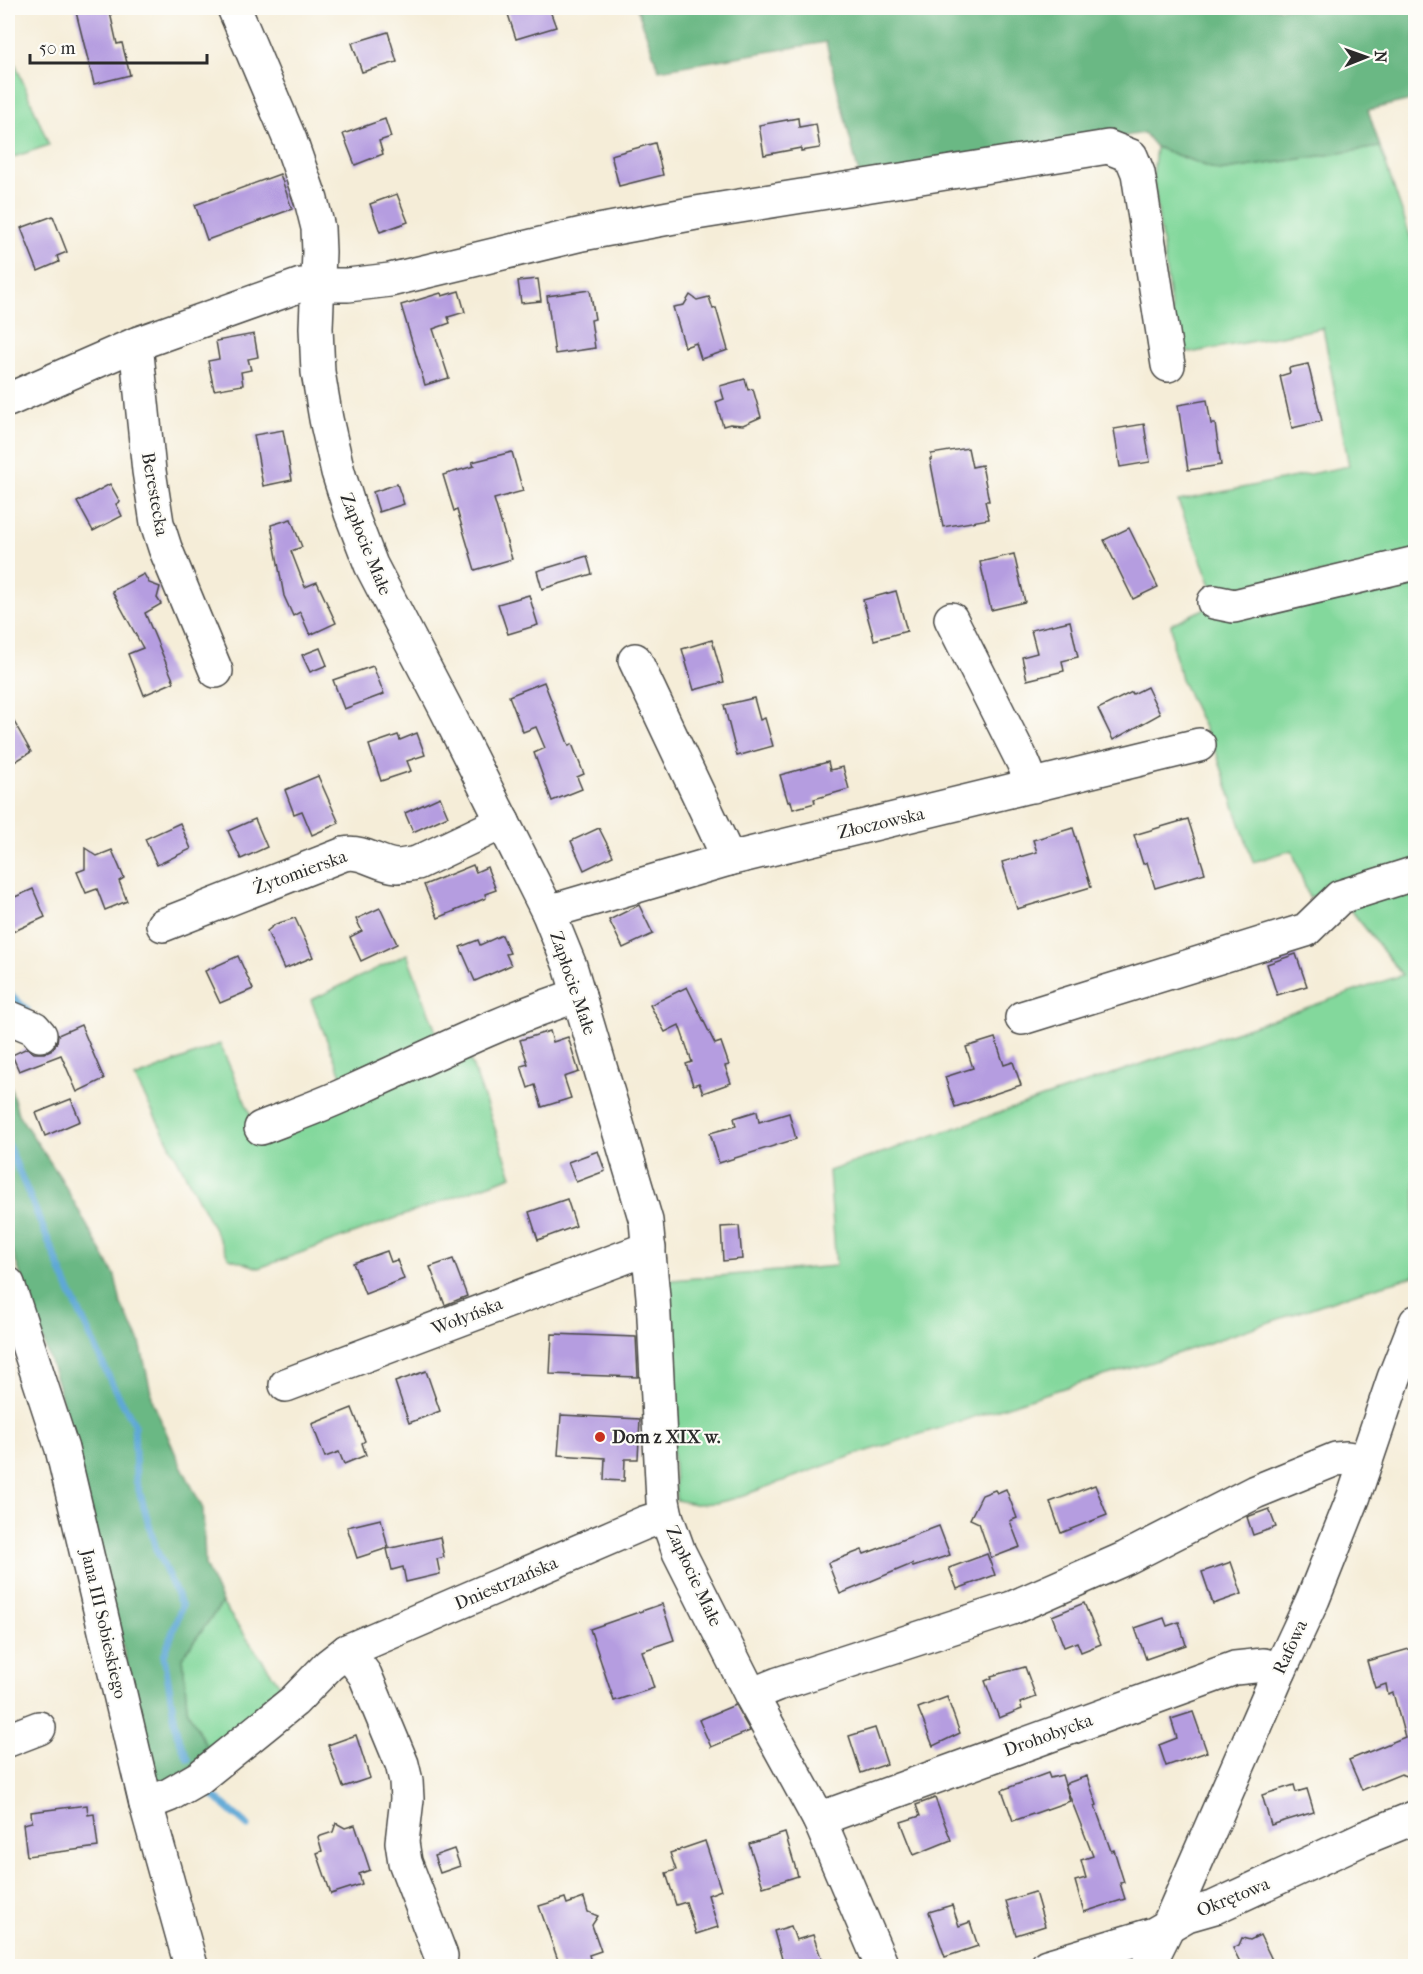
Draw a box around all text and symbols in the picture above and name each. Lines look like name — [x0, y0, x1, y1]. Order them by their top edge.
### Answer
scale bar — [30, 27, 207, 65]
north arrow — [1336, 27, 1396, 87]
text: 50 m — [39, 38, 76, 59]
text: N — [1371, 51, 1390, 64]
street label: Berestecka — [137, 451, 172, 538]
street label: Zapłocie Małe — [335, 490, 396, 599]
street label: Złoczowska — [836, 803, 927, 844]
street label: Żytomierska — [250, 845, 350, 899]
street label: Zapłocie Małe — [545, 928, 600, 1038]
street label: Wołyńska — [428, 1293, 506, 1340]
place label: Dom z XIX w. — [612, 1427, 721, 1448]
marker: Dom z XIX w. — [593, 1430, 607, 1444]
street label: Zapłocie Małe — [661, 1523, 726, 1630]
street label: Jana III Sobieskiego — [76, 1545, 131, 1701]
street label: Dniestrzańska — [451, 1552, 562, 1615]
street label: Rafowa — [1269, 1616, 1312, 1678]
street label: Drohobycka — [1001, 1709, 1096, 1761]
street label: Okrętowa — [1194, 1873, 1273, 1922]

